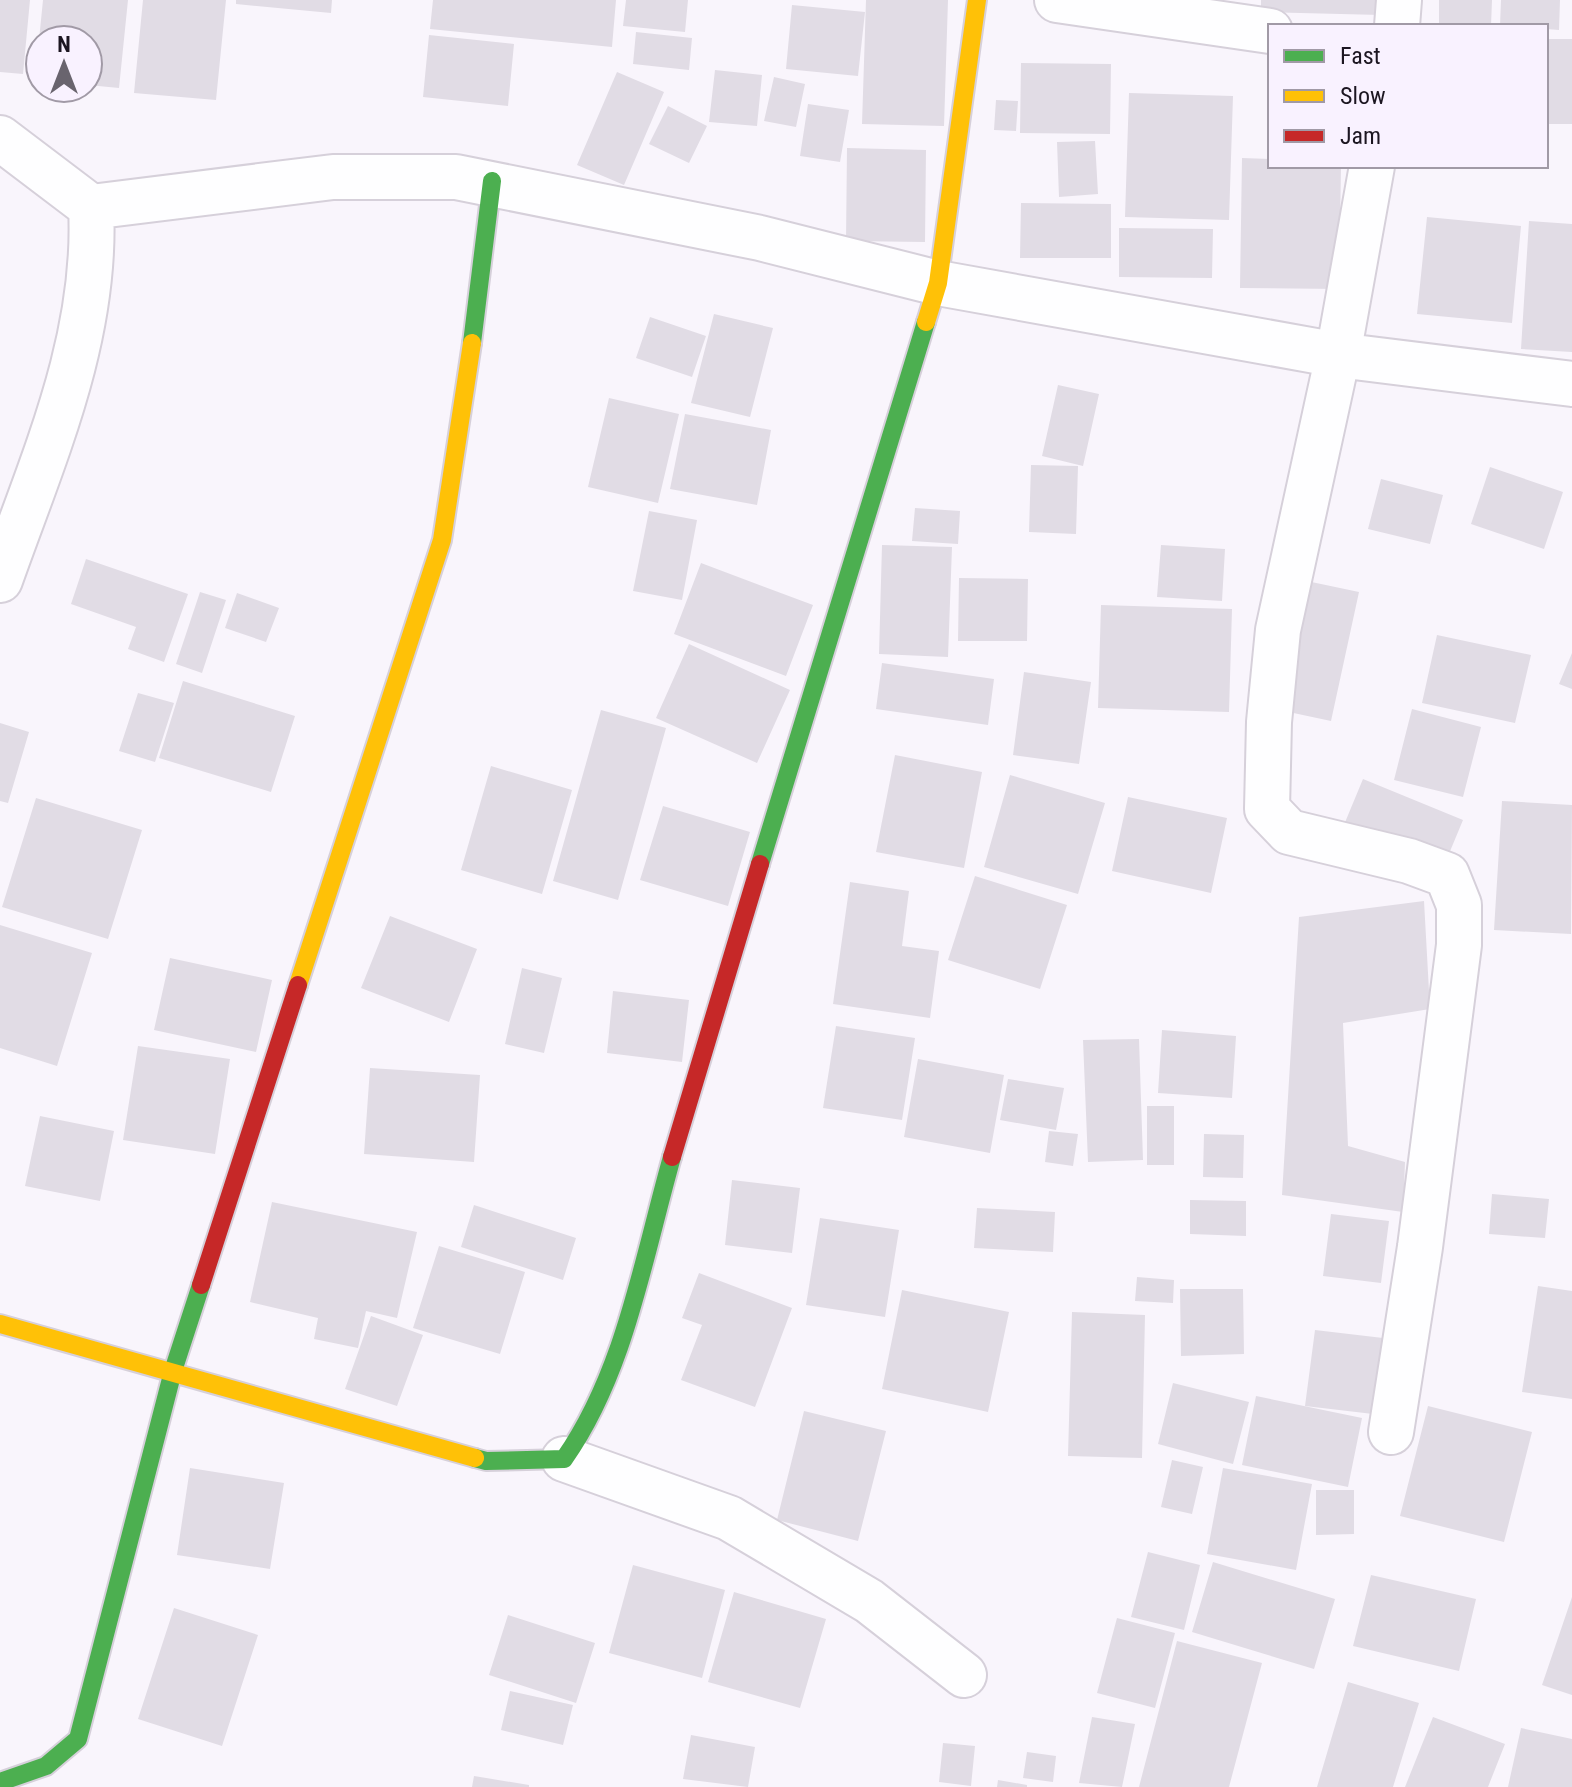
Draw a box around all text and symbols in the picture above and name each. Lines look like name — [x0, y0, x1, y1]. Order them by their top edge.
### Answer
north arrow — [24, 24, 104, 104]
legend — [1268, 24, 1548, 168]
text: N — [57, 32, 71, 57]
text: Fast — [1340, 42, 1381, 70]
text: Slow — [1340, 82, 1386, 110]
text: Jam — [1340, 122, 1381, 150]

